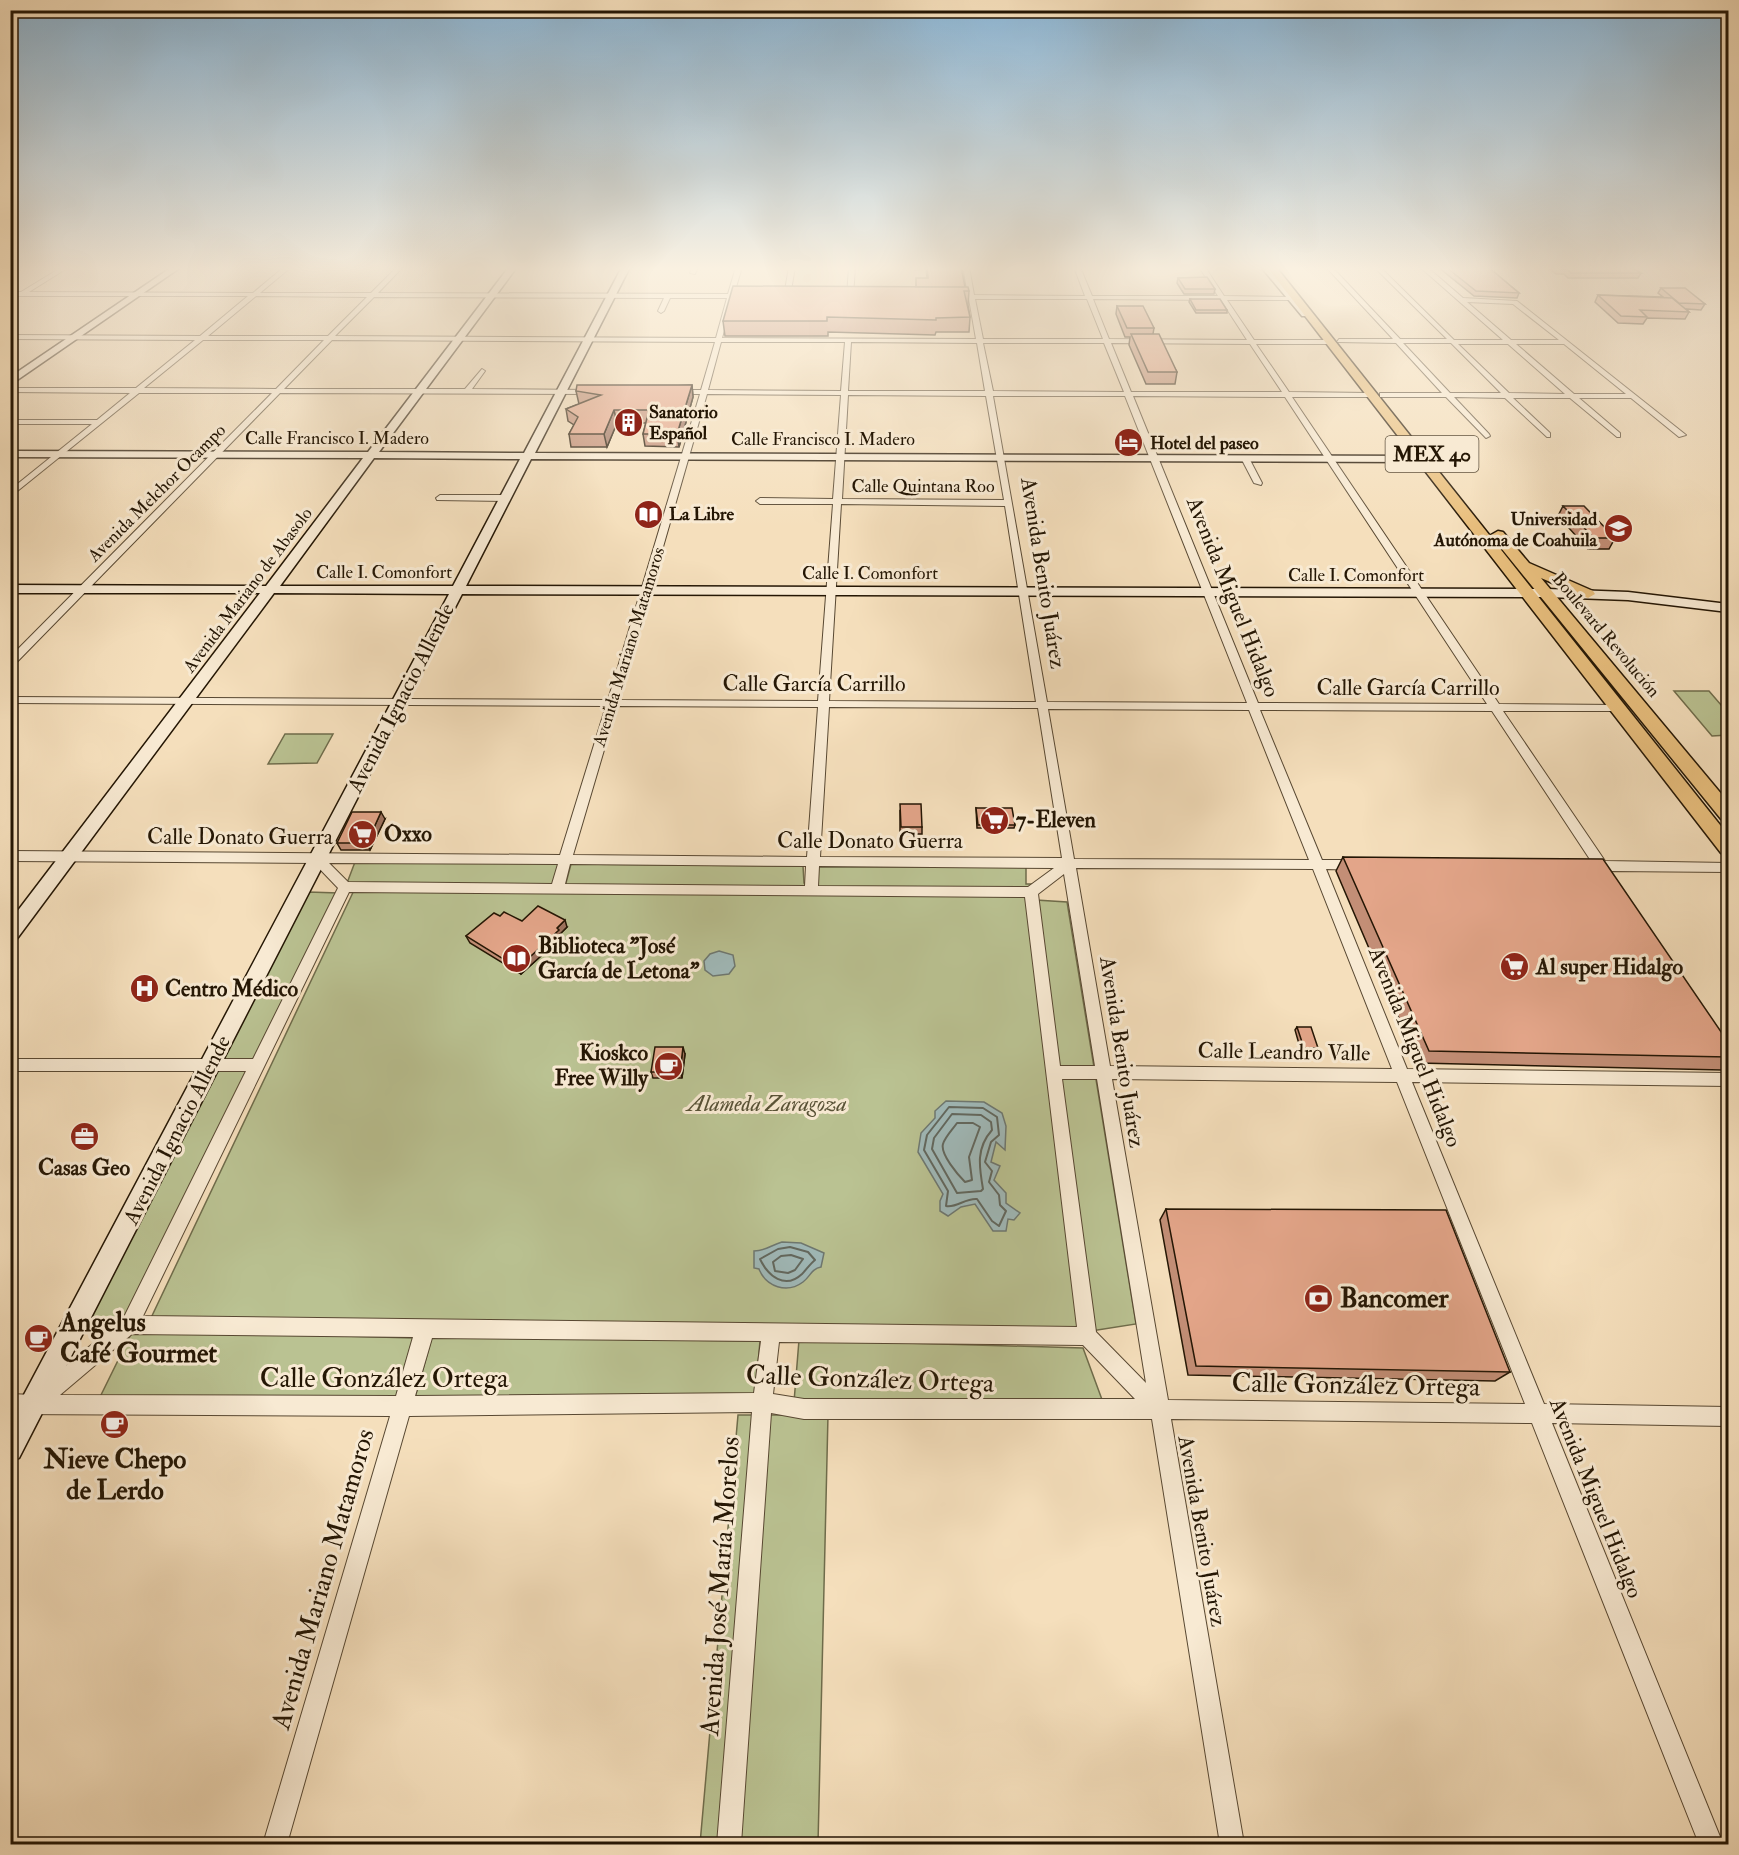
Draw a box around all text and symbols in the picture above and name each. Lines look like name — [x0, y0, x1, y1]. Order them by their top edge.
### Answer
place label: Sanatorio Español — [649, 401, 718, 445]
building icon: Sanatorio Español — [612, 406, 644, 438]
street label: Avenida Melchor Ocampo — [82, 419, 231, 568]
street label: Calle Francisco I. Madero — [245, 427, 429, 450]
hotel icon: Hotel del paseo — [1113, 427, 1145, 459]
street label: Calle Francisco I. Madero — [731, 428, 915, 451]
place label: Hotel del paseo — [1150, 432, 1259, 455]
road number: MEX 40 — [1386, 436, 1478, 472]
street label: Avenida Benito Juárez — [1014, 474, 1072, 671]
street label: Calle Quintana Roo — [851, 475, 995, 498]
street label: Avenida Miguel Hidalgo — [1180, 492, 1286, 701]
library icon: La Libre — [632, 498, 664, 530]
street label: Avenida Mariano de Abasolo — [178, 502, 318, 678]
place label: La Libre — [669, 503, 734, 526]
place label: Universidad Autónoma de Coahuila — [1433, 508, 1598, 552]
school or university icon: Universidad Autónoma de Coahuila — [1602, 513, 1634, 545]
street label: Avenida Mariano Matamoros — [587, 544, 670, 750]
street label: Calle I. Comonfort — [316, 561, 452, 584]
street label: Calle I. Comonfort — [802, 562, 938, 585]
street label: Calle I. Comonfort — [1288, 564, 1424, 587]
street label: Boulevard Revolución — [1547, 568, 1665, 702]
street label: Avenida Ignacio Allende — [341, 598, 461, 798]
street label: Calle García Carrillo — [722, 670, 906, 698]
street label: Calle García Carrillo — [1316, 674, 1500, 702]
supermarket icon: 7-Eleven — [979, 804, 1011, 836]
place label: 7-Eleven — [1016, 806, 1096, 834]
supermarket icon: Oxxo — [347, 818, 379, 850]
place label: Oxxo — [384, 820, 432, 848]
street label: Calle Donato Guerra — [147, 823, 334, 851]
street label: Calle Donato Guerra — [777, 827, 964, 855]
place label: Biblioteca "José García de Letona" — [538, 932, 700, 985]
street label: Avenida Miguel Hidalgo — [1362, 942, 1468, 1151]
library icon: Biblioteca "José García de Letona" — [501, 943, 533, 975]
supermarket icon: Al super Hidalgo — [1499, 951, 1531, 983]
street label: Avenida Benito Juárez — [1093, 953, 1151, 1150]
place label: Al super Hidalgo — [1535, 953, 1683, 982]
hospital icon: Centro Médico — [128, 973, 160, 1005]
place label: Centro Médico — [165, 975, 298, 1003]
street label: Avenida Ignacio Allende — [117, 1030, 237, 1230]
street label: Calle Leandro Valle — [1197, 1036, 1371, 1068]
place label: Kioskco Free Willy — [554, 1039, 649, 1093]
cafe icon: Kioskco Free Willy — [653, 1050, 685, 1082]
park label: Alameda Zaragoza — [685, 1090, 847, 1118]
office icon: Casas Geo — [68, 1120, 100, 1152]
place label: Casas Geo — [38, 1154, 130, 1182]
bank icon: Bancomer — [1303, 1282, 1335, 1314]
place label: Bancomer — [1340, 1282, 1450, 1315]
place label: Angelus Café Gourmet — [59, 1306, 217, 1370]
cafe icon: Angelus Café Gourmet — [23, 1322, 55, 1354]
street label: Calle González Ortega — [745, 1358, 996, 1400]
street label: Calle González Ortega — [260, 1362, 509, 1395]
street label: Calle González Ortega — [1231, 1366, 1481, 1404]
street label: Avenida Miguel Hidalgo — [1543, 1393, 1649, 1602]
cafe icon: Nieve Chepo de Lerdo — [99, 1408, 131, 1440]
street label: Avenida Mariano Matamoros — [264, 1425, 382, 1734]
street label: Avenida Benito Juárez — [1171, 1432, 1233, 1629]
street label: Avenida José María Morelos — [693, 1435, 747, 1738]
place label: Nieve Chepo de Lerdo — [43, 1443, 186, 1507]

